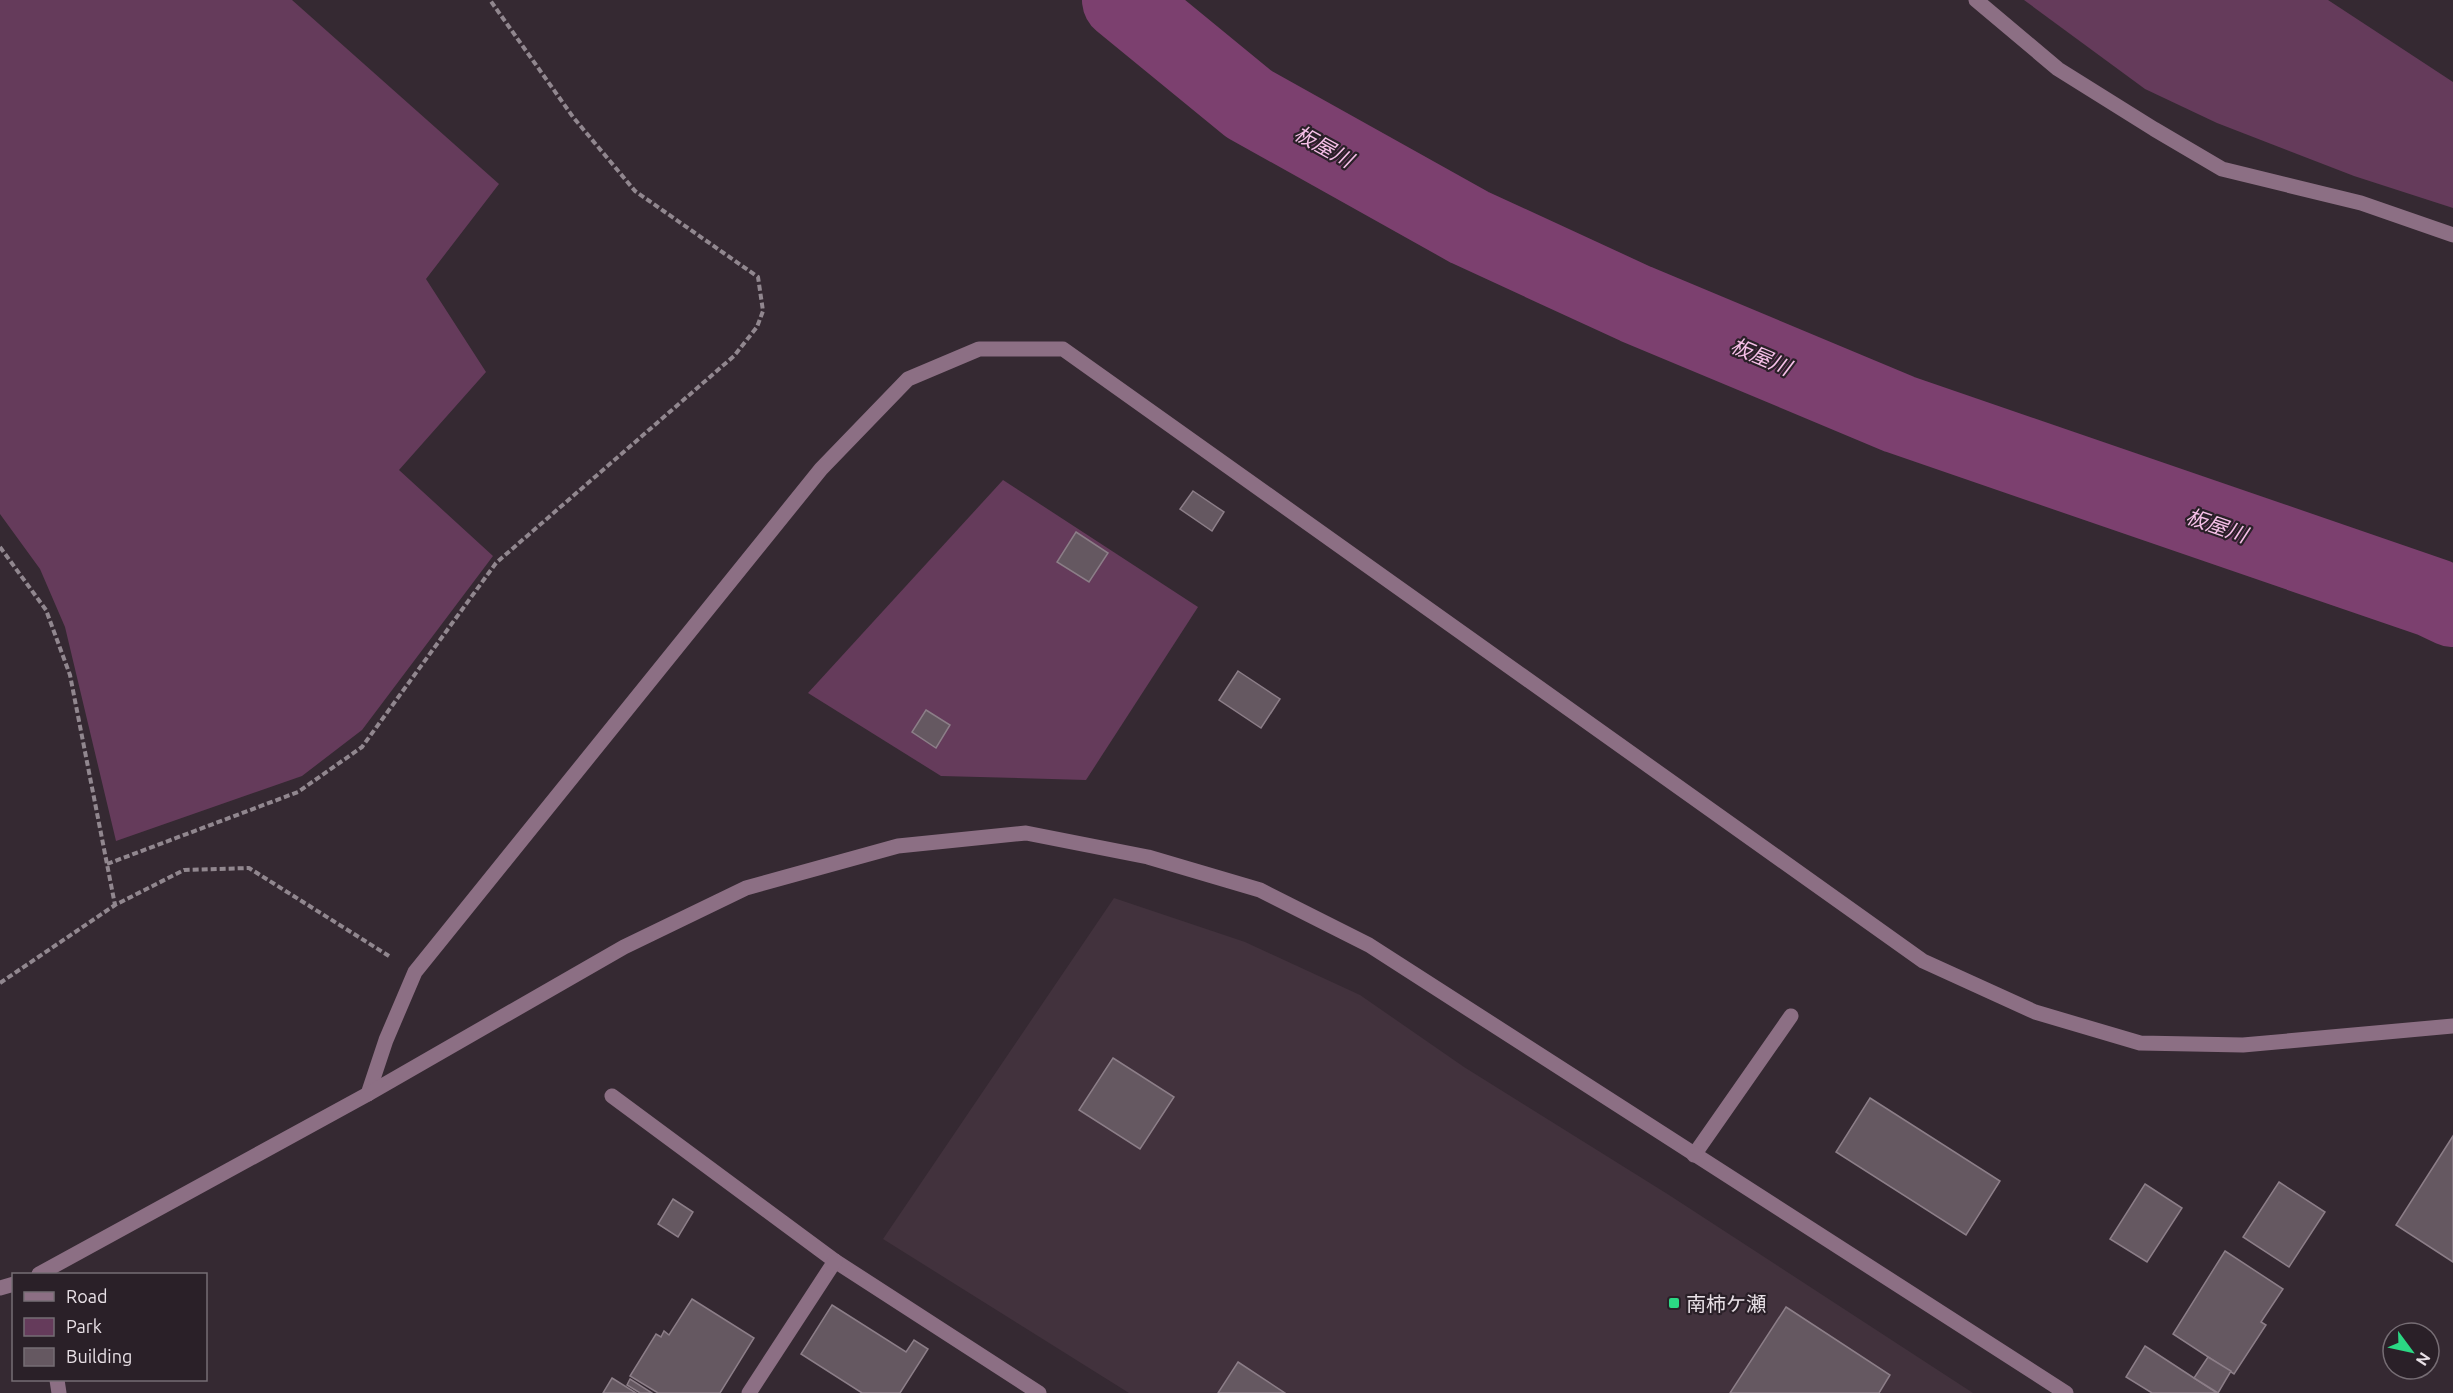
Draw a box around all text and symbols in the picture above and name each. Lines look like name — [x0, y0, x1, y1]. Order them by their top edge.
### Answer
water label: 板屋川 — [1291, 120, 1359, 173]
water label: 板屋川 — [1727, 333, 1797, 380]
water label: 板屋川 — [2183, 503, 2253, 547]
legend — [12, 1273, 207, 1381]
text: Road — [66, 1286, 108, 1306]
place label: 南柿ケ瀬 — [1686, 1292, 1766, 1315]
marker: 南柿ケ瀬 — [1667, 1296, 1681, 1310]
text: Park — [66, 1316, 102, 1336]
north arrow — [2381, 1321, 2441, 1381]
text: Building — [66, 1346, 132, 1366]
text: N — [2413, 1349, 2434, 1369]

